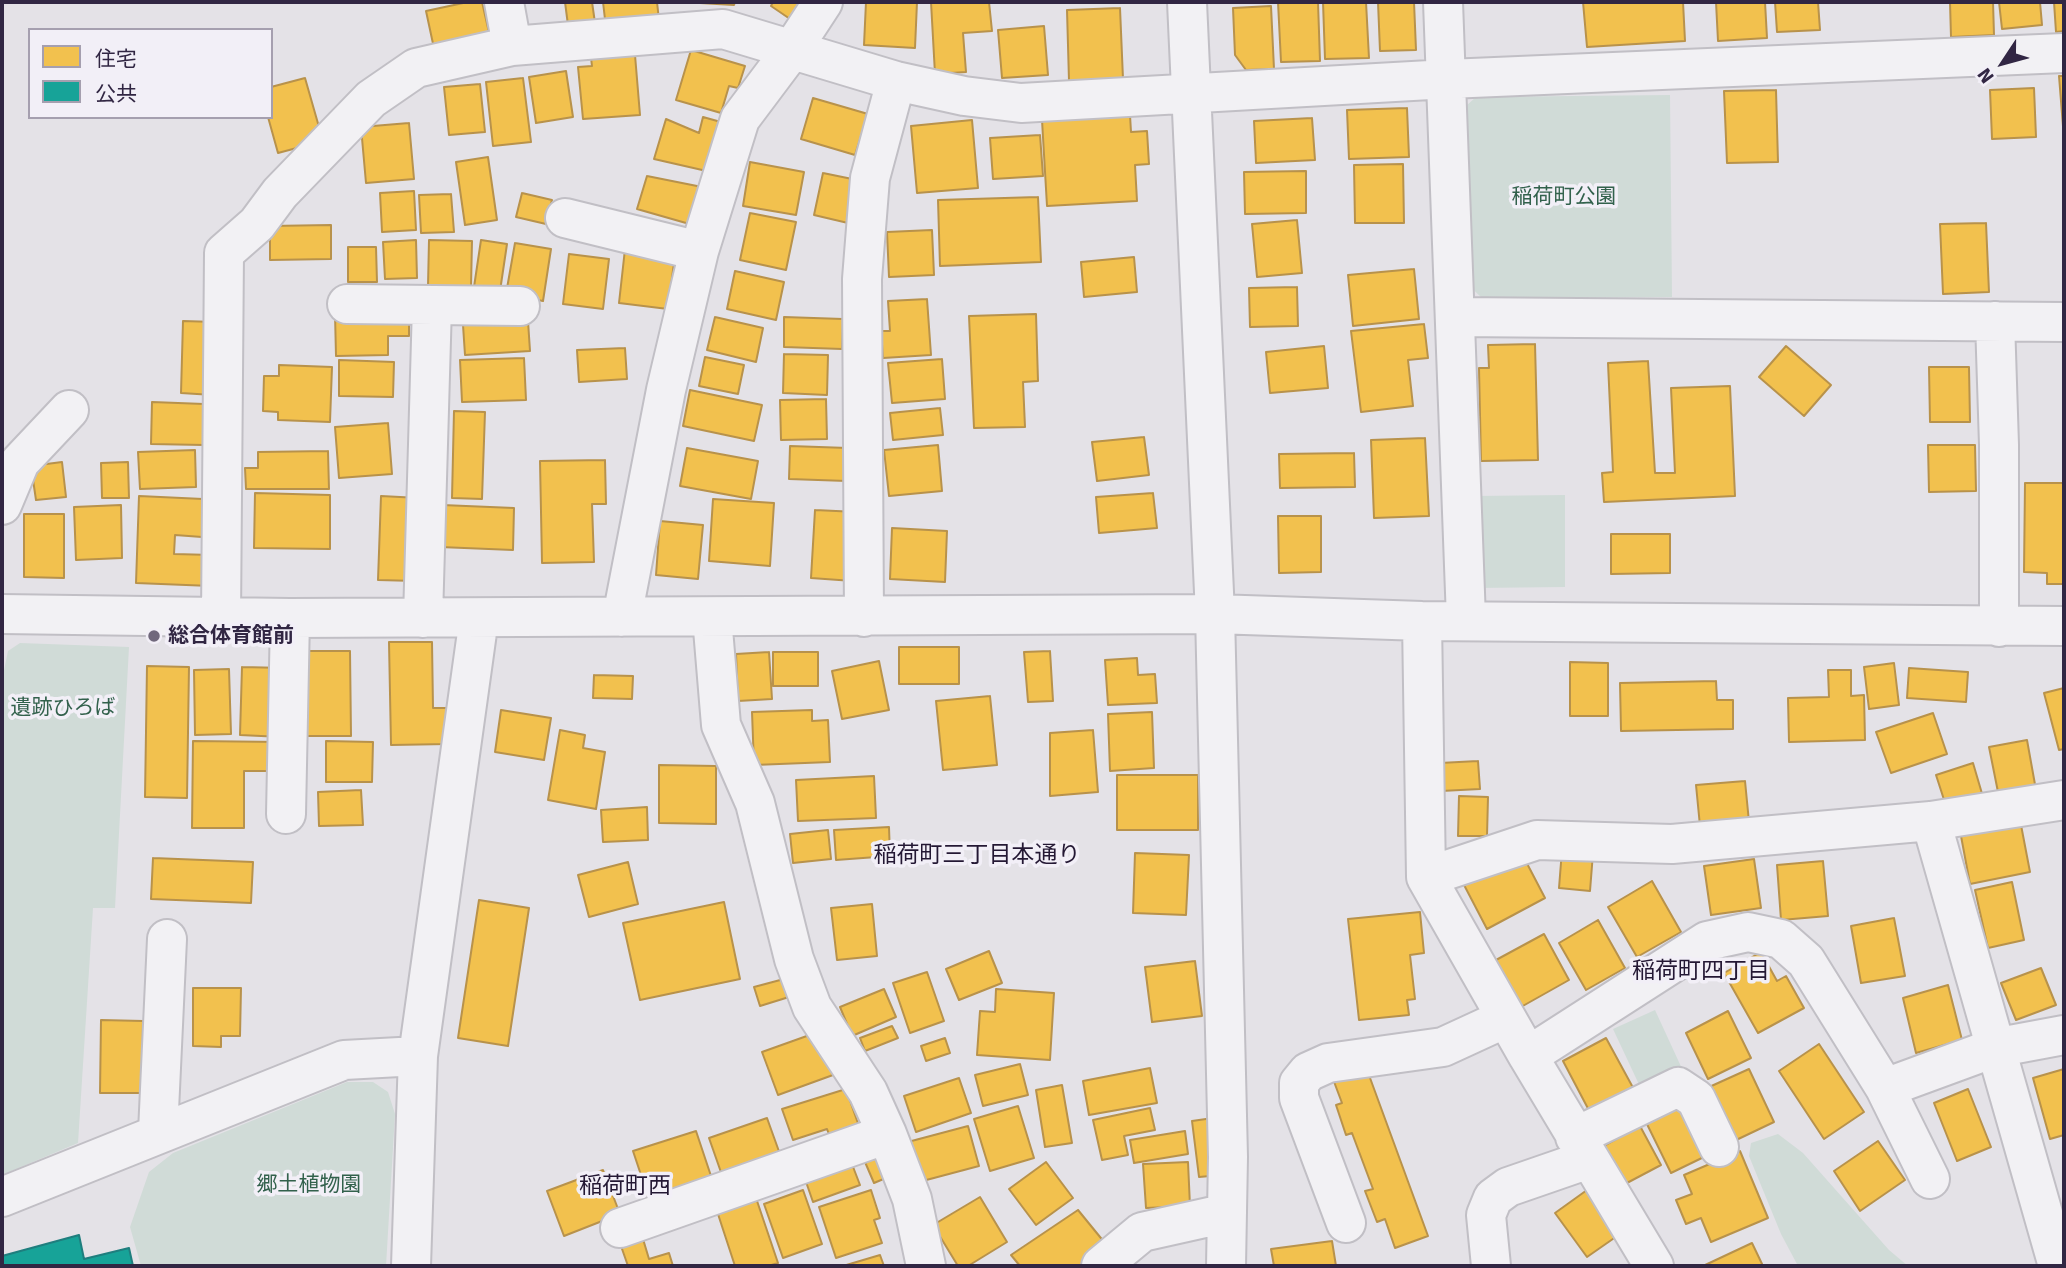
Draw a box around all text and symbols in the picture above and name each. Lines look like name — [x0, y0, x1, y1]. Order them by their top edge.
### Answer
legend — [28, 28, 273, 119]
north arrow — [1968, 28, 2038, 98]
text: 住宅 — [95, 46, 137, 72]
text: N — [1972, 63, 2000, 88]
text: 公共 — [95, 81, 137, 107]
park label: 稲荷町公園 — [1512, 184, 1616, 210]
place label: 総合体育館前 — [168, 623, 294, 649]
marker: 総合体育館前 — [146, 628, 162, 644]
park label: 遺跡ひろば — [11, 695, 115, 721]
district label: 稲荷町三丁目本通り — [874, 842, 1080, 870]
district label: 稲荷町四丁目 — [1632, 958, 1770, 986]
park label: 郷土植物園 — [257, 1172, 361, 1198]
district label: 稲荷町西 — [579, 1173, 671, 1201]

